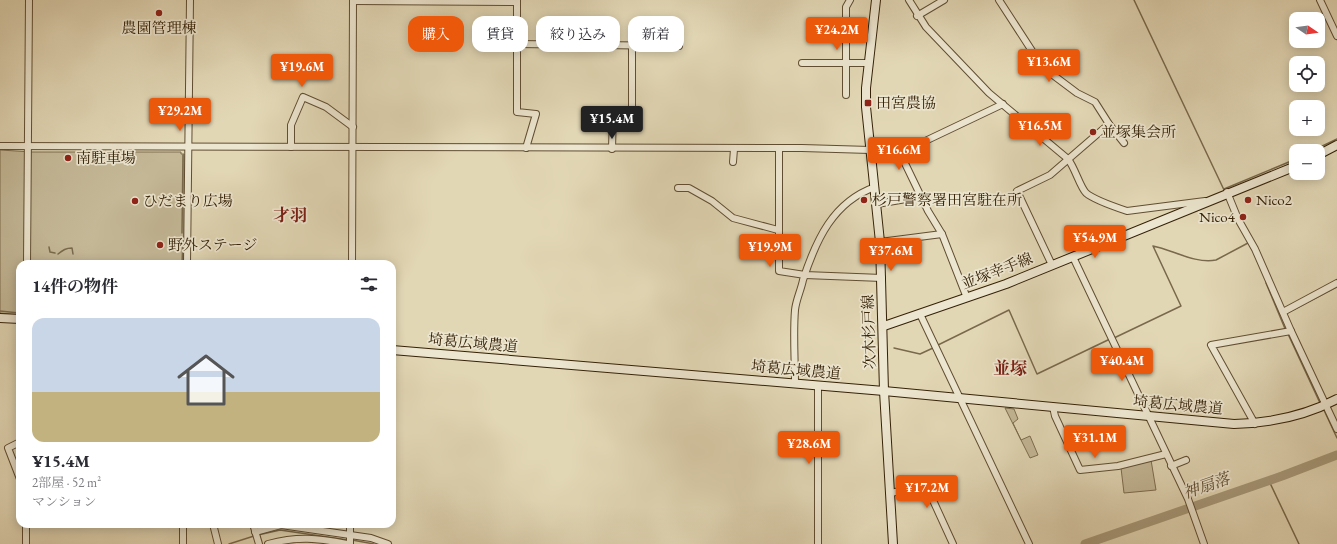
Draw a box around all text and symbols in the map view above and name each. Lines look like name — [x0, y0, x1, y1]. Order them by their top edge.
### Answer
marker: 農園管理棟 — [154, 8, 164, 18]
north arrow — [1289, 12, 1325, 48]
map controls — [1289, 12, 1325, 180]
chip: 購入 — [408, 16, 464, 52]
chip: 賃貸 — [472, 16, 528, 52]
chip: 絞り込み — [536, 16, 620, 52]
chip: 新着 — [628, 16, 684, 52]
pin: ¥24.2M — [804, 17, 870, 51]
place label: 農園管理棟 — [121, 18, 197, 37]
text: ¥24.2M — [815, 21, 859, 38]
pin: ¥13.6M — [1016, 49, 1082, 83]
text: ¥13.6M — [1027, 53, 1071, 70]
pin: ¥19.6M — [269, 54, 335, 88]
button: locate — [1289, 56, 1325, 92]
text: ¥19.6M — [280, 58, 324, 75]
place label: 田宮農協 — [876, 93, 936, 112]
pin: ¥29.2M — [147, 98, 213, 132]
marker: 田宮農協 — [863, 98, 873, 108]
button: + — [1289, 100, 1325, 136]
text: ¥29.2M — [158, 102, 202, 119]
pin: ¥15.4M — [579, 106, 645, 140]
text: ¥15.4M — [590, 110, 634, 127]
pin: ¥16.5M — [1007, 113, 1073, 147]
text: ¥16.5M — [1018, 117, 1062, 134]
place label: 並塚集会所 — [1101, 122, 1176, 141]
marker: 並塚集会所 — [1088, 127, 1098, 137]
pin: ¥16.6M — [866, 137, 932, 171]
text: ¥16.6M — [877, 141, 921, 158]
button: − — [1289, 144, 1325, 180]
place label: 南駐車場 — [76, 148, 136, 167]
marker: 南駐車場 — [63, 153, 73, 163]
place label: 杉戸警察署田宮駐在所 — [872, 190, 1022, 209]
place label: Nico2 — [1256, 190, 1293, 209]
place label: ひだまり広場 — [143, 191, 233, 210]
marker: 杉戸警察署田宮駐在所 — [859, 195, 869, 205]
marker: Nico2 — [1243, 195, 1253, 205]
marker: ひだまり広場 — [130, 196, 140, 206]
district label: 才羽 — [273, 204, 307, 226]
place label: Nico4 — [1199, 207, 1236, 226]
marker: Nico4 — [1238, 212, 1248, 222]
pin: ¥54.9M — [1062, 225, 1128, 259]
text: ¥54.9M — [1073, 229, 1117, 246]
pin: ¥19.9M — [737, 234, 803, 268]
place label: 野外ステージ — [168, 235, 257, 254]
text: ¥19.9M — [748, 238, 792, 255]
pin: ¥37.6M — [858, 238, 924, 272]
marker: 野外ステージ — [155, 240, 165, 250]
text: ¥37.6M — [869, 242, 913, 259]
street label: 並塚幸手線 — [958, 248, 1035, 293]
icon: filters — [358, 273, 380, 295]
text: 14件の物件 — [32, 275, 118, 297]
street label: 次木杉戸線 — [858, 294, 879, 370]
street label: 埼葛広域農道 — [427, 329, 519, 356]
icon: home — [170, 344, 242, 416]
pin: ¥40.4M — [1089, 348, 1155, 382]
text: ¥40.4M — [1100, 352, 1144, 369]
street label: 埼葛広域農道 — [750, 356, 842, 383]
district label: 並塚 — [993, 357, 1027, 379]
street label: 埼葛広域農道 — [1132, 391, 1224, 418]
pin: ¥31.1M — [1062, 425, 1128, 459]
text: ¥31.1M — [1073, 429, 1117, 446]
pin: ¥28.6M — [776, 431, 842, 465]
text: ¥28.6M — [787, 435, 831, 452]
text: ¥15.4M — [32, 450, 90, 472]
water label: 神扇落 — [1180, 467, 1235, 503]
text: 2部屋 · 52 m² — [32, 474, 101, 491]
pin: ¥17.2M — [894, 475, 960, 509]
text: ¥17.2M — [905, 479, 949, 496]
text: マンション — [32, 493, 96, 510]

